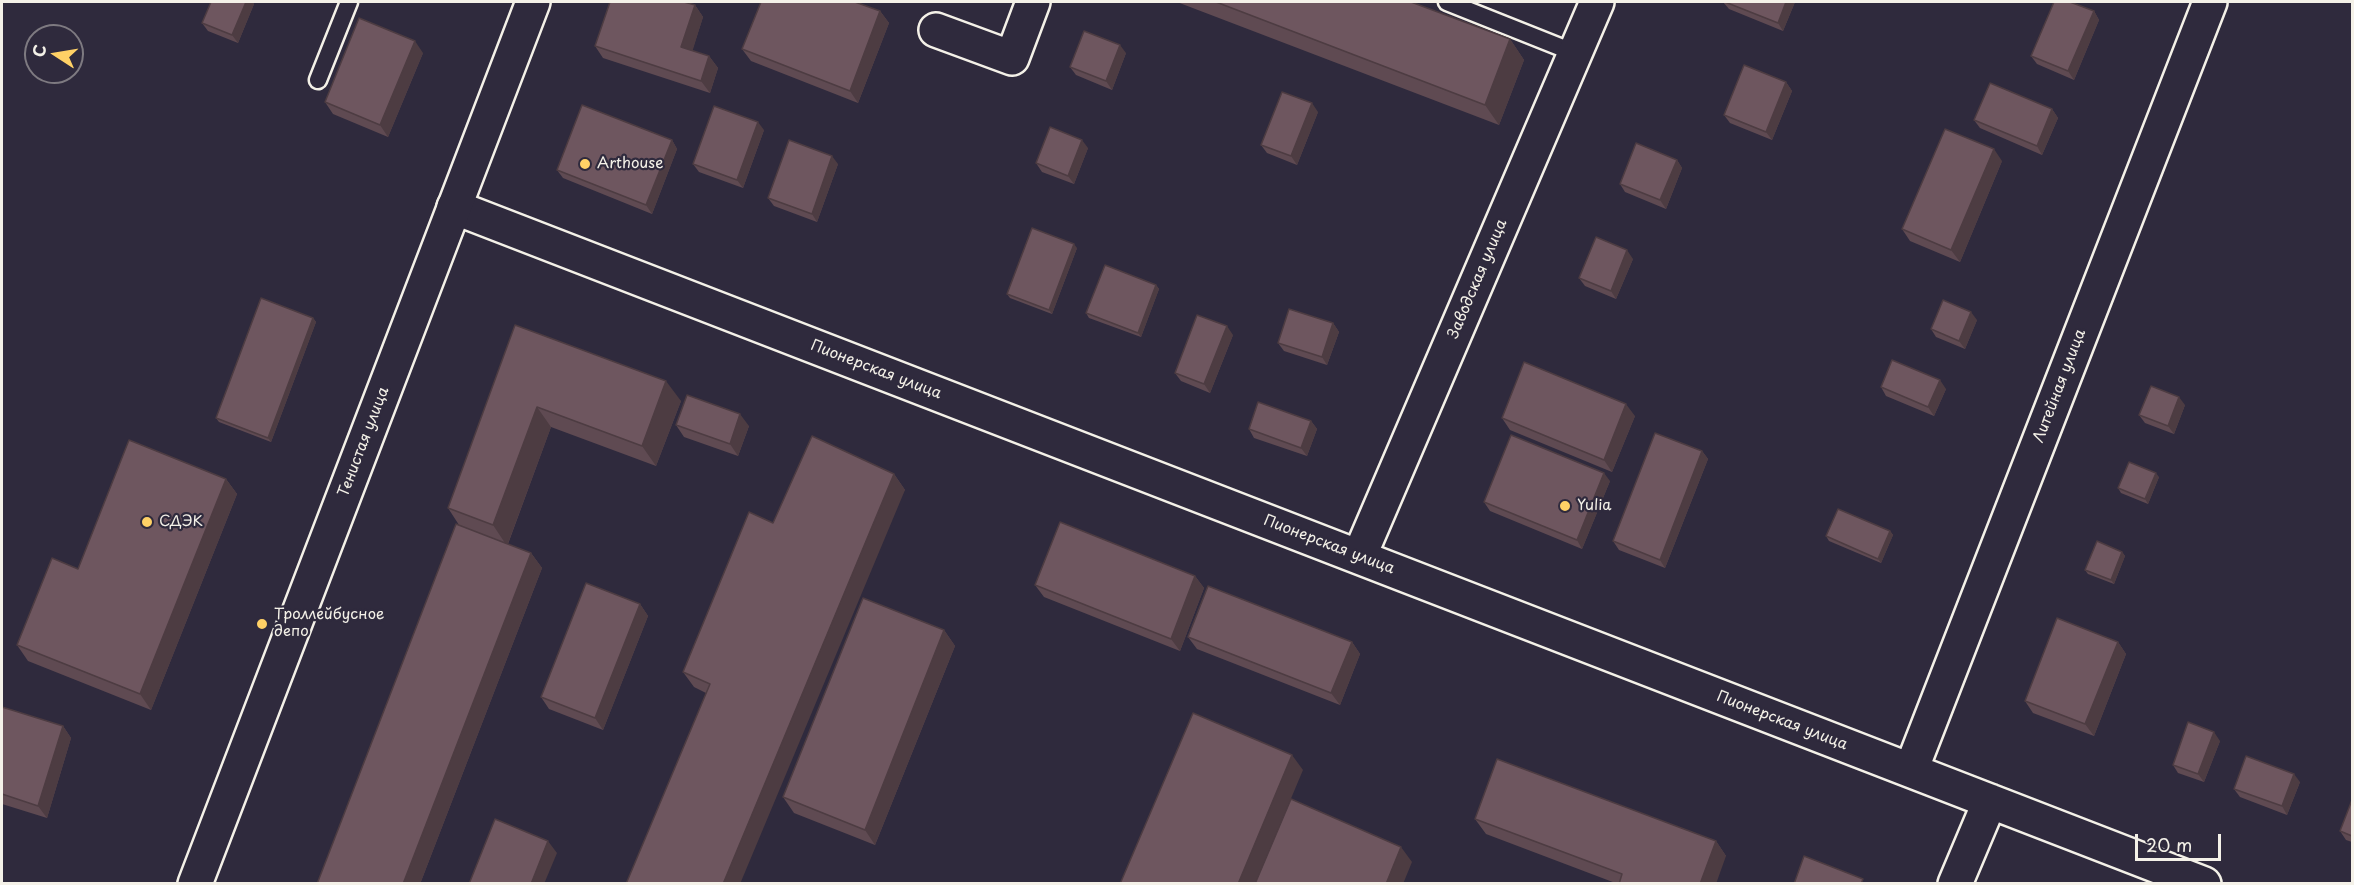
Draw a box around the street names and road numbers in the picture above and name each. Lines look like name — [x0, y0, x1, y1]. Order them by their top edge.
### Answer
street label: Заводская улица — [1445, 217, 1511, 341]
street label: Литейная улица — [2030, 327, 2090, 445]
street label: Пионерская улица — [808, 337, 944, 403]
street label: Тенистая улица — [335, 385, 393, 499]
street label: Пионерская улица — [1261, 512, 1397, 578]
street label: Пионерская улица — [1714, 688, 1850, 754]

